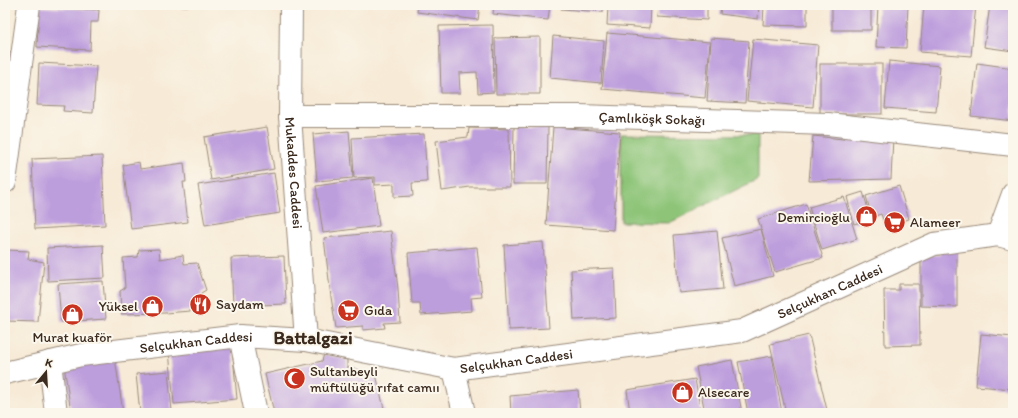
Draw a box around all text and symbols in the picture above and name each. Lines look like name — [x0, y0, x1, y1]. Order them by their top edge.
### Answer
street label: Çamlıköşk Sokağı — [598, 108, 705, 129]
street label: Mukaddes Caddesi — [282, 116, 307, 229]
shop icon: Demircioğlu — [853, 204, 879, 230]
place label: Demircioğlu — [777, 209, 850, 226]
supermarket icon: Alameer — [882, 209, 908, 235]
place label: Alameer — [910, 214, 961, 231]
street label: Selçukhan Caddesi — [774, 260, 885, 322]
restaurant icon: Saydam — [188, 291, 214, 317]
shop icon: Yüksel — [140, 293, 166, 319]
place label: Saydam — [216, 296, 264, 313]
supermarket icon: Gıda — [335, 297, 361, 323]
place label: Yüksel — [99, 298, 138, 315]
shop icon: Murat kuaför — [59, 302, 85, 328]
place label: Gıda — [364, 302, 393, 319]
street label: Selçukhan Caddesi — [139, 327, 253, 356]
district label: Battalgazi — [273, 327, 353, 349]
place label: Murat kuaför — [32, 329, 112, 346]
street label: Selçukhan Caddesi — [459, 345, 574, 377]
north arrow — [26, 352, 66, 392]
text: K — [44, 356, 55, 371]
place label: Sultanbeyli müftülüğü rıfat camıı — [310, 363, 440, 396]
mosque icon: Sultanbeyli müftülüğü rıfat camıı — [281, 366, 307, 392]
shop icon: Alsecare — [670, 379, 696, 405]
place label: Alsecare — [698, 384, 750, 401]

